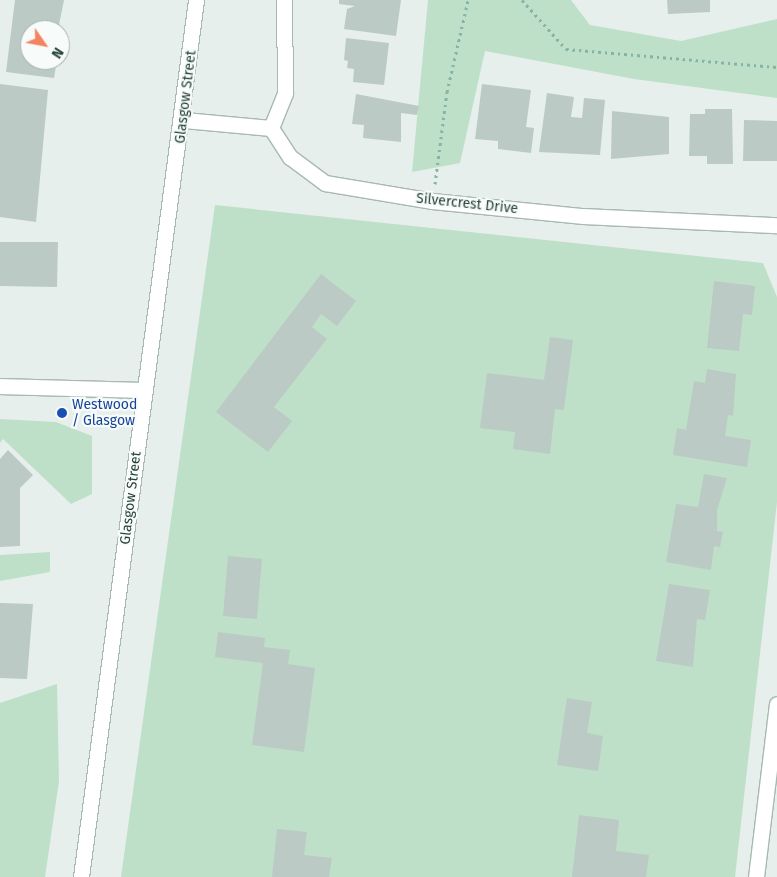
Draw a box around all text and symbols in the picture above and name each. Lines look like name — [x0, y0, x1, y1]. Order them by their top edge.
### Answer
north arrow — [20, 20, 70, 70]
text: N — [48, 44, 67, 61]
street label: Glasgow Street — [172, 49, 200, 145]
street label: Silvercrest Drive — [415, 190, 519, 218]
place label: Westwood / Glasgow — [72, 397, 137, 430]
marker: Westwood / Glasgow — [56, 407, 68, 419]
street label: Glasgow Street — [117, 450, 145, 546]

